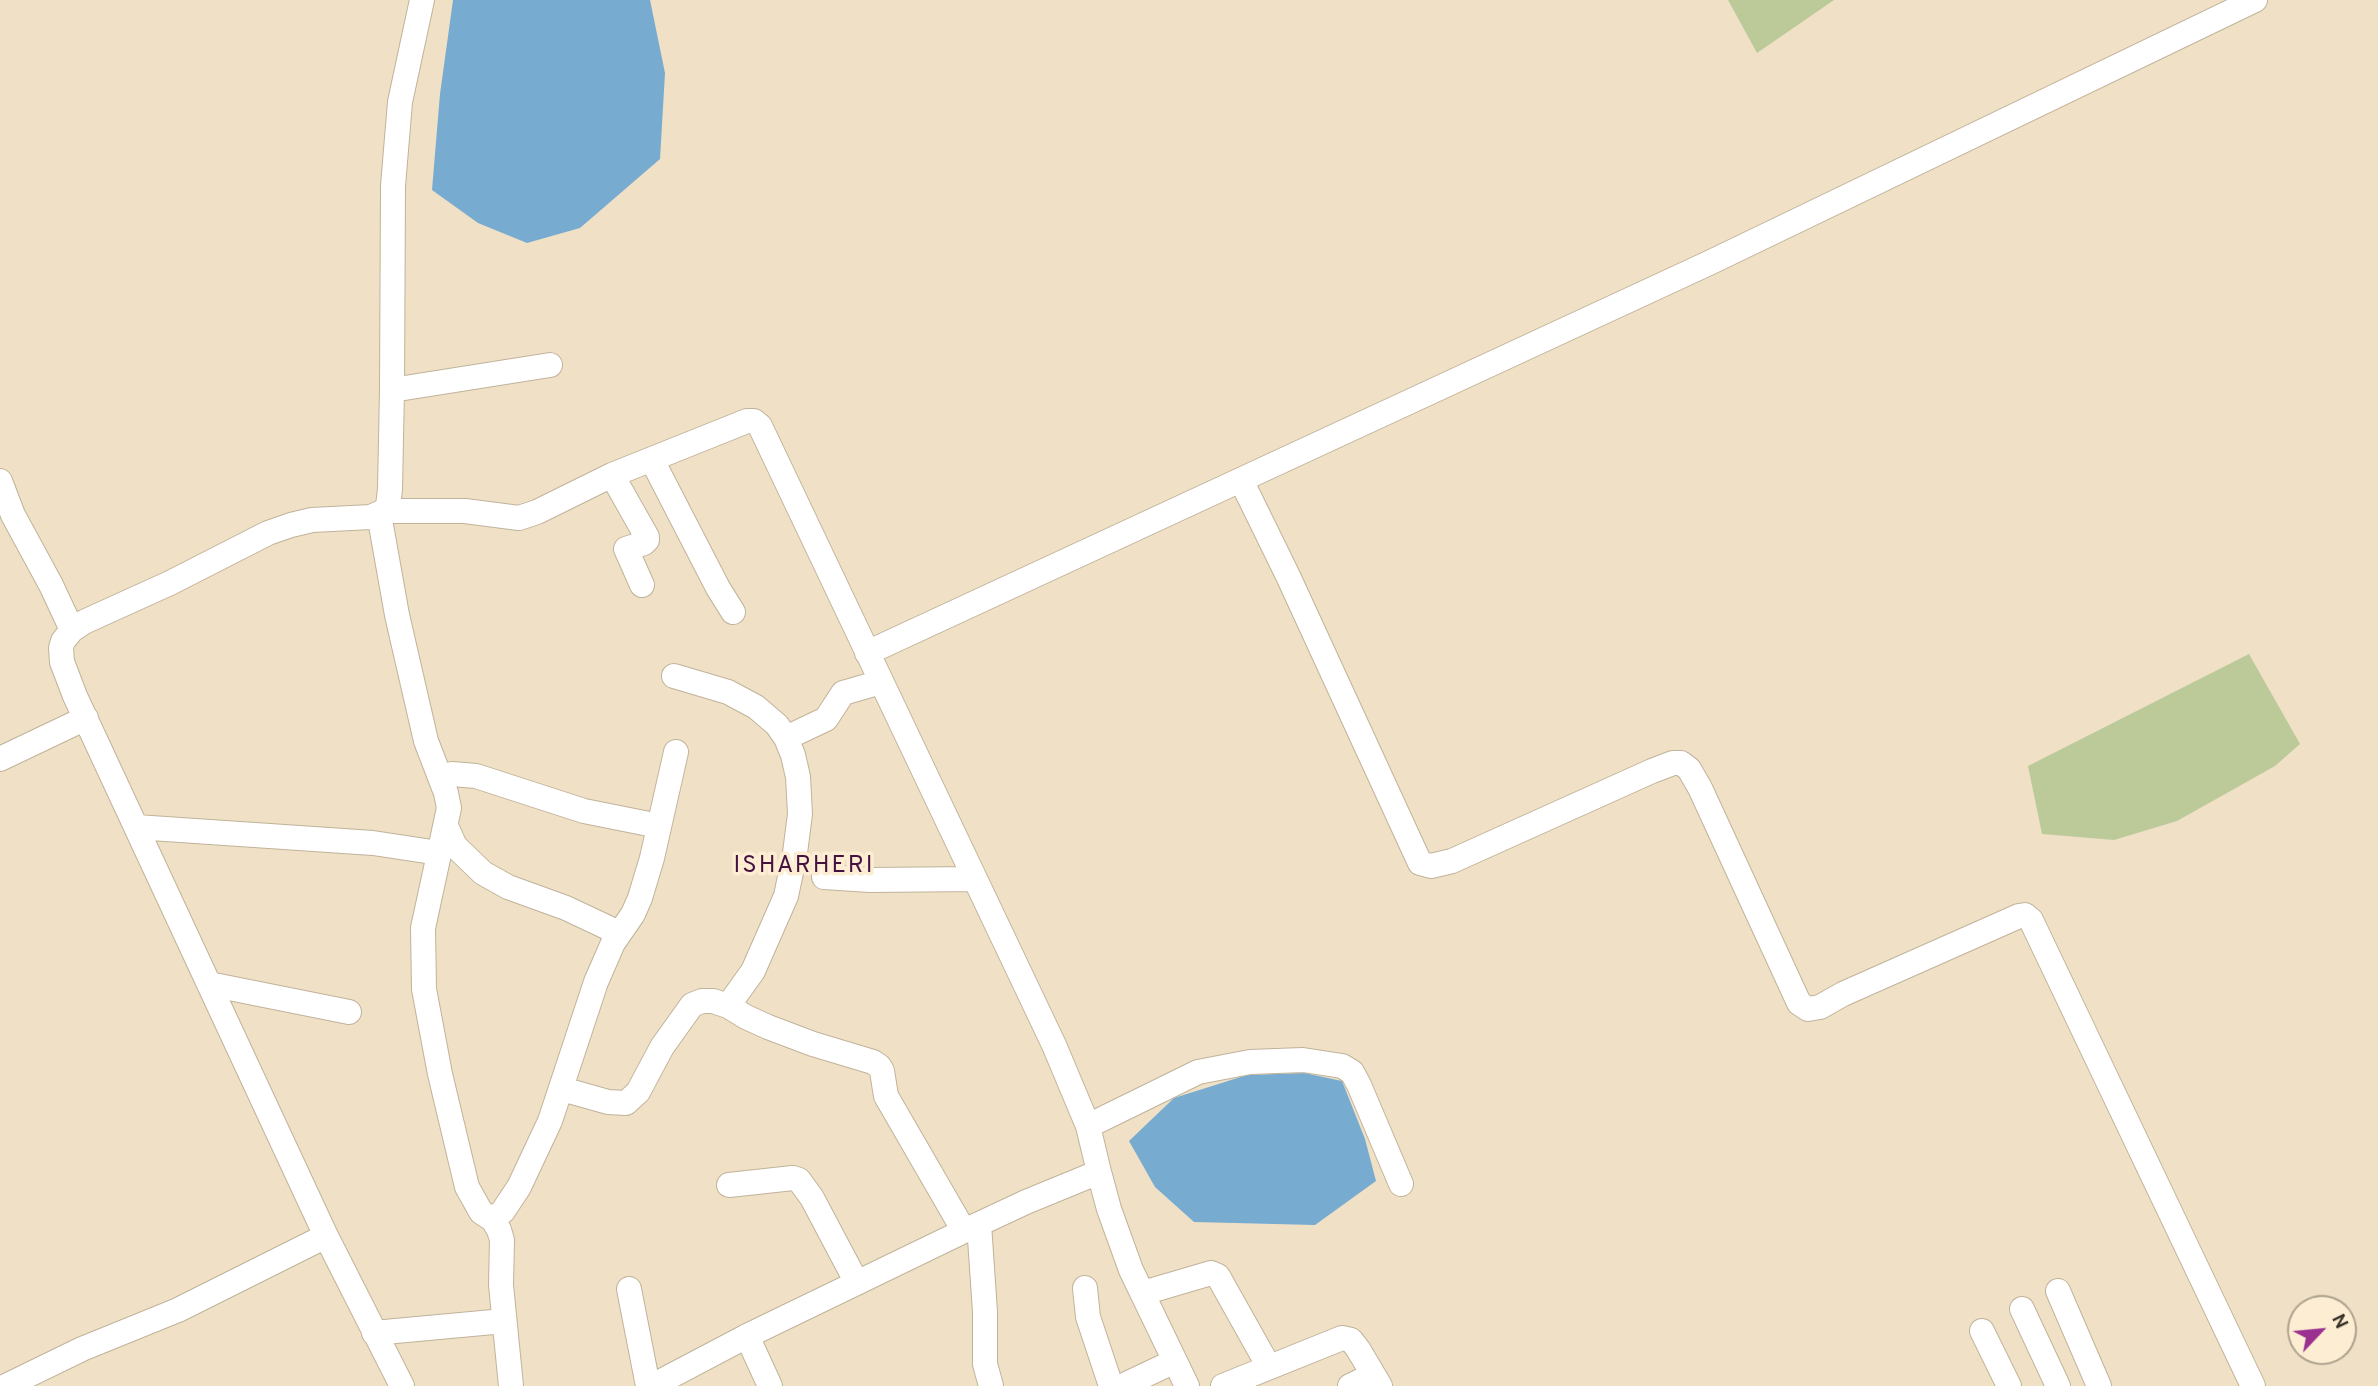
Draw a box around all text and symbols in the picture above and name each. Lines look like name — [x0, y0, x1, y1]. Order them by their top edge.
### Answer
district label: ISHARHERI — [735, 853, 873, 881]
north arrow — [2287, 1295, 2357, 1365]
text: N — [2325, 1310, 2353, 1333]

